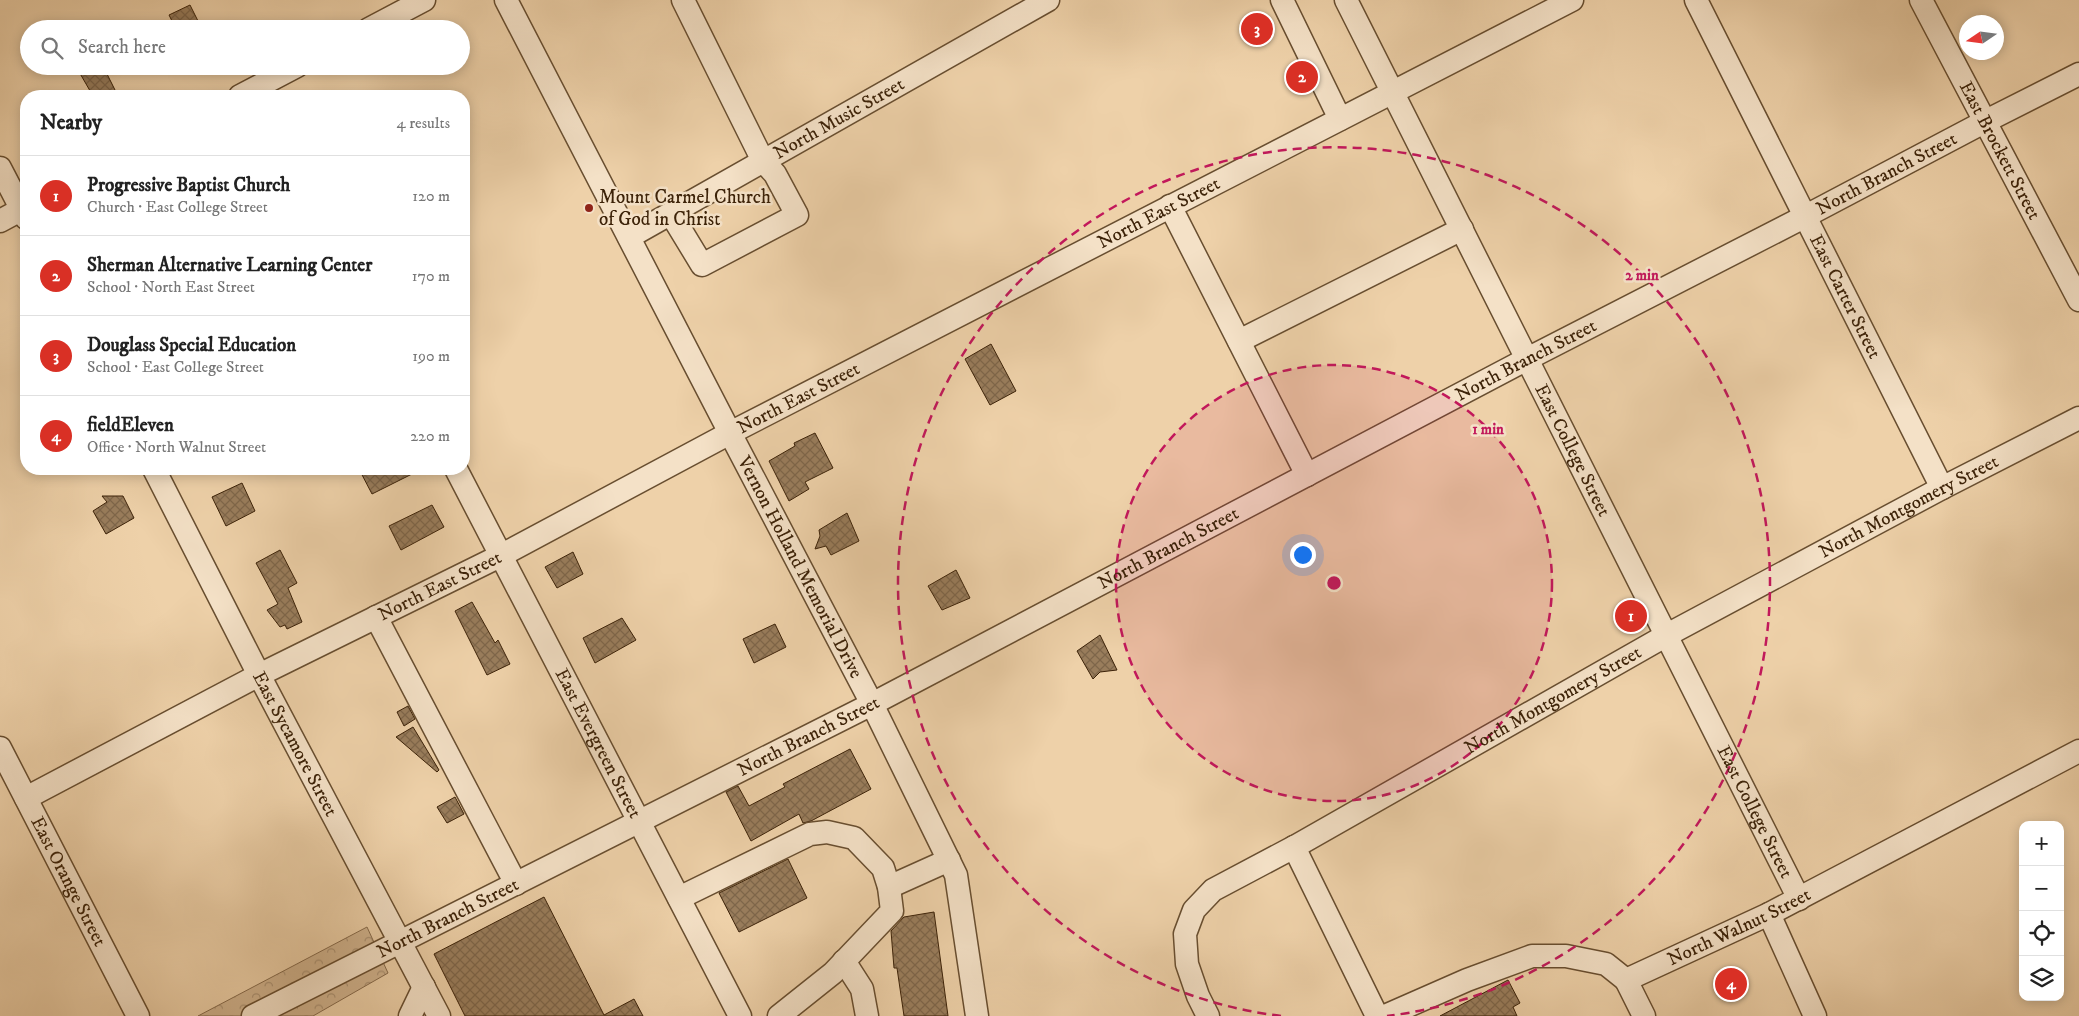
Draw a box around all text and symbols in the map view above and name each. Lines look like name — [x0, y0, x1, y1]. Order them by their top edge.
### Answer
pin: 3 — [1241, 10, 1273, 48]
north arrow — [1959, 15, 2004, 60]
search box — [20, 20, 470, 75]
icon: search — [38, 34, 66, 62]
text: Search here — [78, 36, 166, 59]
pin: 2 — [1286, 58, 1318, 96]
street label: North Music Street — [769, 72, 908, 164]
street label: East Brockett Street — [1954, 77, 2046, 223]
text: Nearby — [40, 110, 102, 136]
text: 4 results — [397, 113, 450, 133]
street label: North Branch Street — [1812, 127, 1961, 220]
street label: North East Street — [1093, 172, 1224, 254]
text: Progressive Baptist Church — [87, 174, 290, 197]
text: 1 — [53, 186, 59, 206]
text: 120 m — [412, 186, 450, 206]
place label: Mount Carmel Church of God in Christ — [599, 186, 771, 231]
text: Church · East College Street — [87, 197, 268, 217]
marker: Mount Carmel Church of God in Christ — [583, 202, 595, 214]
street label: East Carter Street — [1805, 231, 1886, 362]
text: Sherman Alternative Learning Center — [87, 254, 372, 277]
text: 2 — [52, 266, 60, 286]
text: 170 m — [412, 266, 450, 286]
text: 2 min — [1625, 266, 1659, 285]
text: School · North East Street — [87, 277, 255, 297]
street label: North Branch Street — [1451, 314, 1600, 406]
text: Douglass Special Education — [87, 334, 296, 357]
text: 3 — [53, 346, 59, 366]
text: 190 m — [412, 346, 450, 366]
text: School · East College Street — [87, 357, 264, 377]
street label: North East Street — [733, 357, 864, 439]
street label: East College Street — [1530, 380, 1616, 520]
text: fieldEleven — [87, 414, 174, 437]
text: 1 min — [1472, 420, 1504, 439]
text: 4 — [51, 426, 61, 446]
text: 220 m — [410, 426, 450, 446]
text: Office · North Walnut Street — [87, 437, 266, 457]
street label: North Montgomery Street — [1815, 450, 2002, 563]
street label: Vernon Holland Memorial Drive — [732, 451, 868, 682]
street label: North Branch Street — [1094, 501, 1243, 594]
your location — [1290, 542, 1316, 568]
street label: North East Street — [374, 546, 505, 626]
centre of rings — [1325, 574, 1343, 592]
pin: 1 — [1615, 597, 1647, 635]
street label: North Montgomery Street — [1460, 641, 1645, 759]
street label: East Evergreen Street — [550, 664, 647, 822]
street label: East Sycamore Street — [248, 667, 343, 820]
street label: North Branch Street — [734, 691, 883, 781]
street label: East College Street — [1712, 742, 1798, 882]
street label: East Orange Street — [26, 813, 112, 950]
map controls — [2019, 821, 2064, 1001]
button: + — [2019, 821, 2064, 866]
button: − — [2019, 866, 2064, 911]
street label: North Branch Street — [373, 873, 522, 963]
street label: North Walnut Street — [1664, 883, 1814, 971]
button: locate — [2019, 911, 2064, 956]
button: layers — [2019, 956, 2064, 1001]
pin: 4 — [1715, 965, 1747, 1003]

